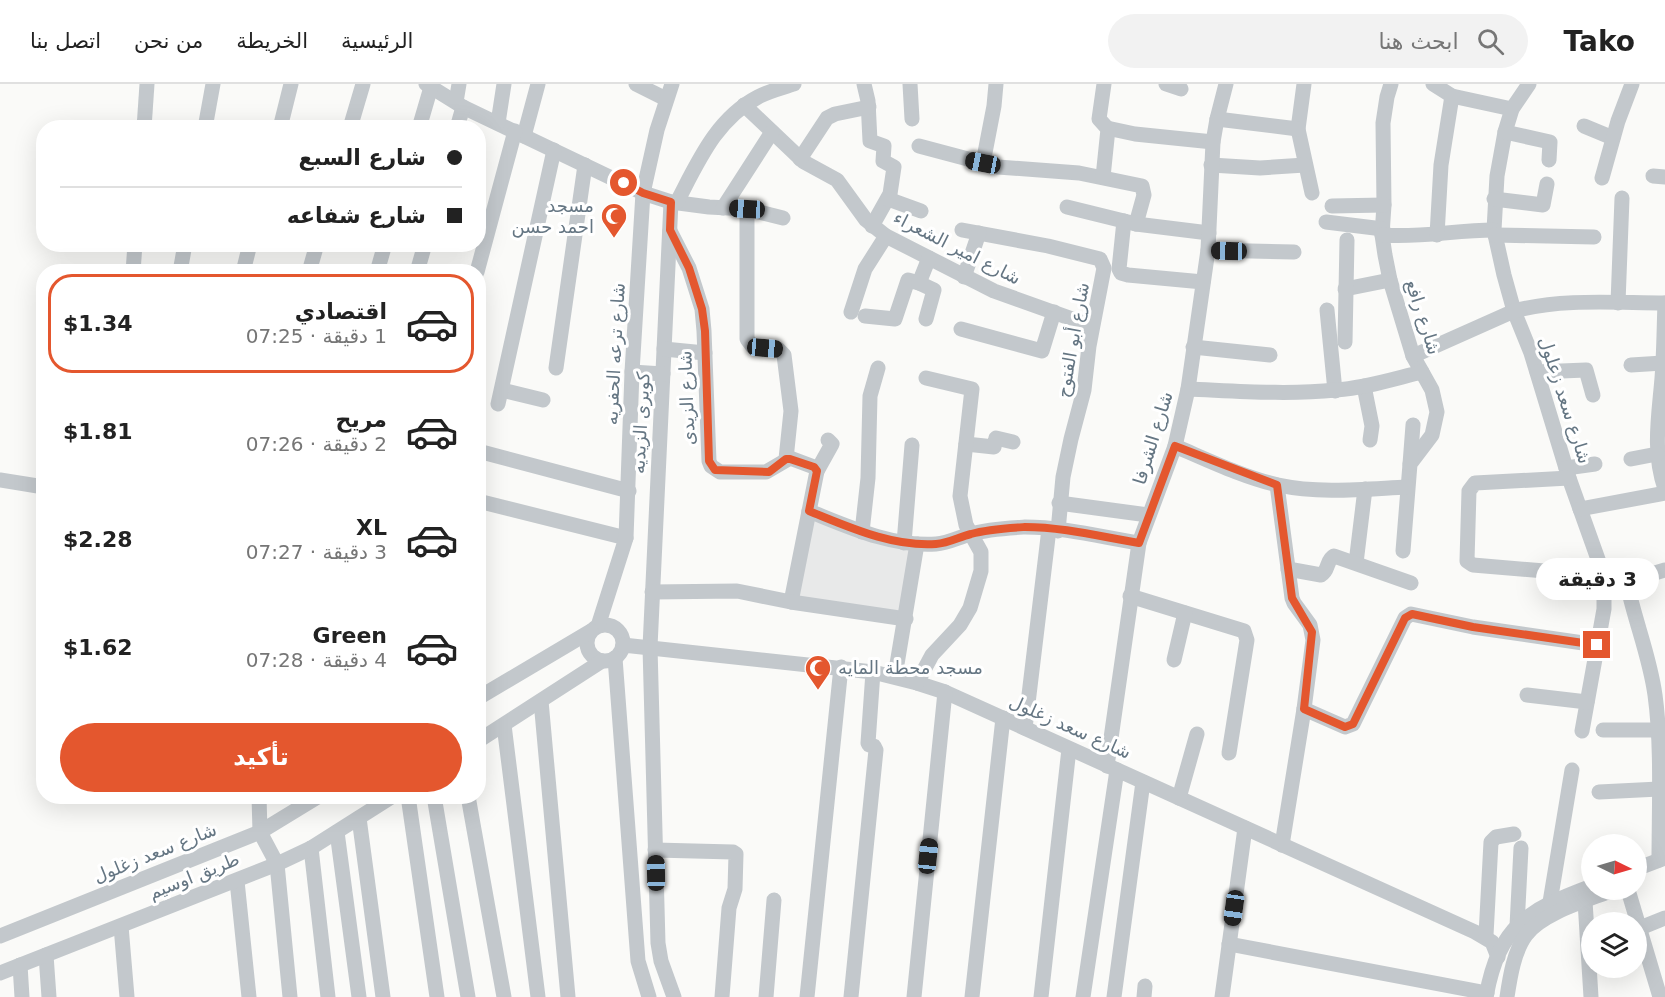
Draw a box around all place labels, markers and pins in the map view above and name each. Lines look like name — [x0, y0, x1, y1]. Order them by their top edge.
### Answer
place label: مسجد احمد حسن — [511, 195, 594, 238]
mosque icon: مسجد احمد حسن — [599, 201, 629, 239]
mosque icon: مسجد محطة المايه — [803, 653, 833, 691]
place label: مسجد محطة المايه — [838, 657, 983, 678]

